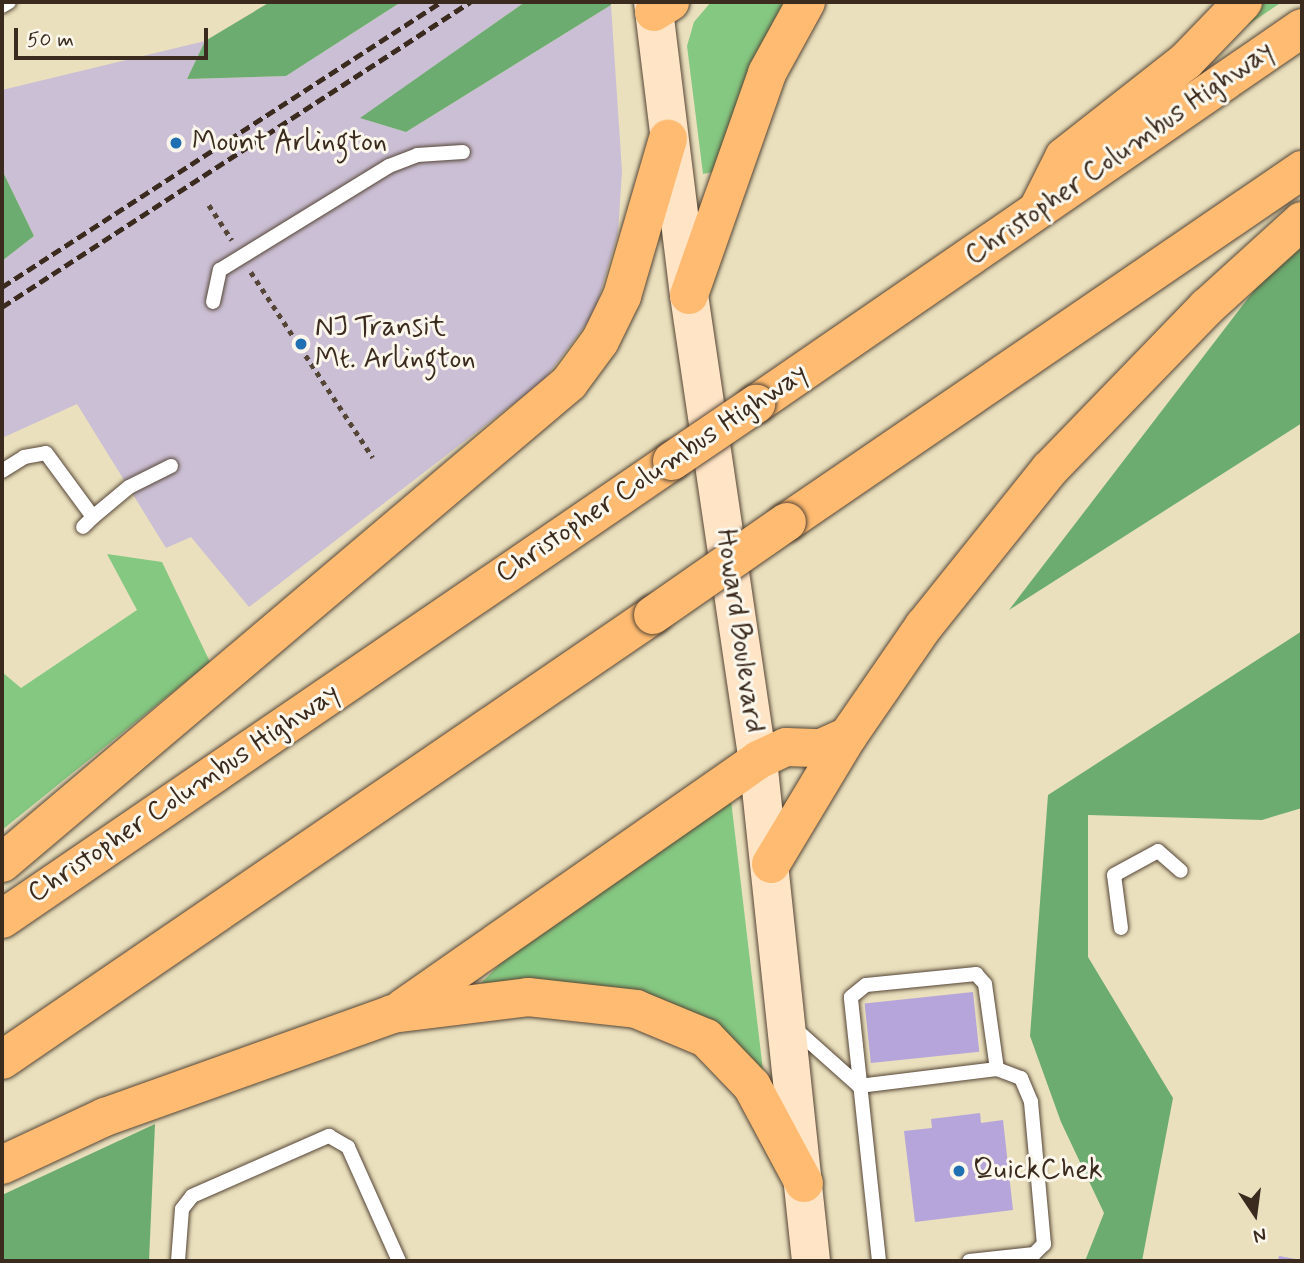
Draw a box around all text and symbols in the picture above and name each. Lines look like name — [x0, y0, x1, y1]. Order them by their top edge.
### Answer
scale bar — [18, 14, 212, 58]
text: 50 m — [27, 26, 74, 54]
street label: Christopher Columbus Highway — [959, 34, 1281, 274]
place label: Mount Arlington — [192, 126, 387, 160]
marker: Mount Arlington — [166, 133, 186, 153]
place label: NJ Transit Mt. Arlington — [315, 311, 476, 377]
marker: NJ Transit Mt. Arlington — [293, 336, 309, 352]
street label: Christopher Columbus Highway — [489, 357, 815, 591]
street label: Howard Boulevard — [708, 527, 770, 735]
street label: Christopher Columbus Highway — [21, 677, 347, 911]
place label: QuickChek — [973, 1154, 1103, 1188]
marker: QuickChek — [951, 1163, 967, 1179]
north arrow — [1220, 1179, 1290, 1249]
text: N — [1251, 1221, 1269, 1249]

